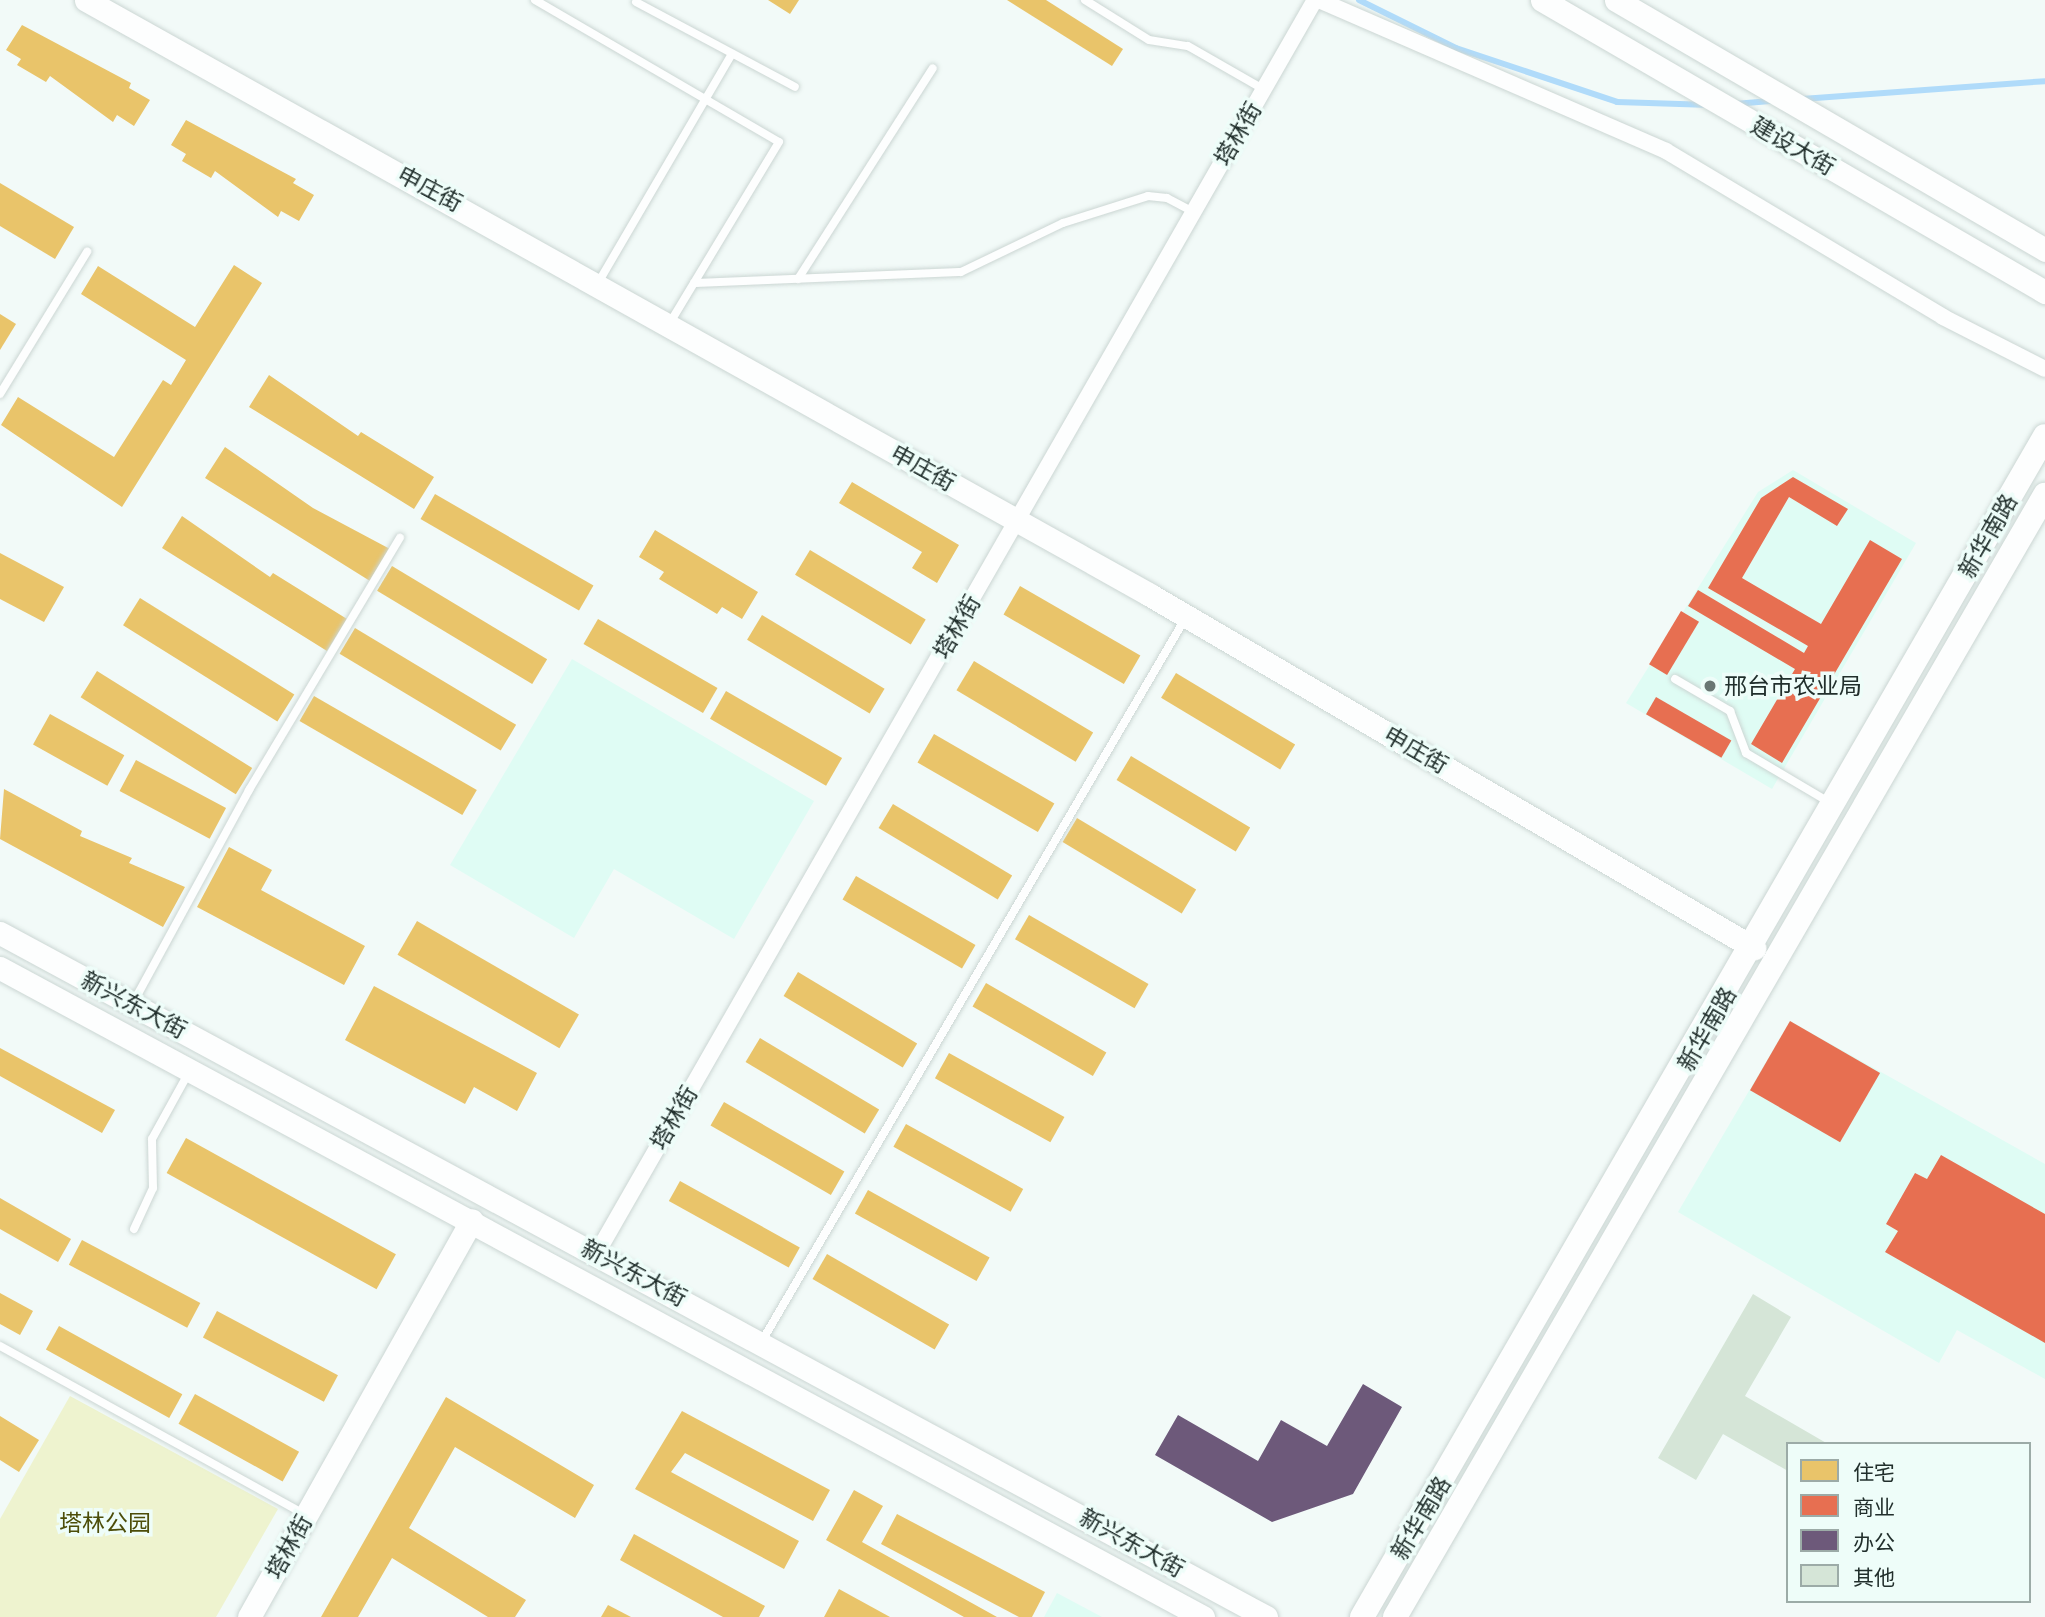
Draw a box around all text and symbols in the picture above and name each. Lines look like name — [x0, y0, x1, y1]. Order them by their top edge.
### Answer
street label: 塔林街 — [1209, 97, 1267, 171]
street label: 建设大街 — [1746, 111, 1840, 181]
street label: 申庄街 — [393, 161, 467, 217]
street label: 申庄街 — [886, 439, 960, 497]
street label: 新华南路 — [1953, 489, 2023, 583]
street label: 塔林街 — [928, 590, 986, 664]
place label: 邢台市农业局 — [1724, 672, 1862, 700]
marker: 邢台市农业局 — [1702, 678, 1718, 694]
street label: 申庄街 — [1379, 721, 1453, 779]
street label: 新兴东大街 — [77, 966, 191, 1044]
street label: 新华南路 — [1672, 982, 1742, 1076]
street label: 塔林街 — [645, 1081, 703, 1155]
street label: 新兴东大街 — [577, 1234, 691, 1312]
legend — [1786, 1442, 2031, 1603]
text: 住宅 — [1853, 1460, 1895, 1486]
street label: 新华南路 — [1385, 1471, 1457, 1565]
text: 商业 — [1853, 1495, 1895, 1521]
street label: 新兴东大街 — [1075, 1503, 1189, 1583]
park label: 塔林公园 — [59, 1509, 151, 1537]
street label: 塔林街 — [260, 1510, 318, 1584]
text: 办公 — [1853, 1530, 1895, 1556]
text: 其他 — [1853, 1565, 1895, 1591]

